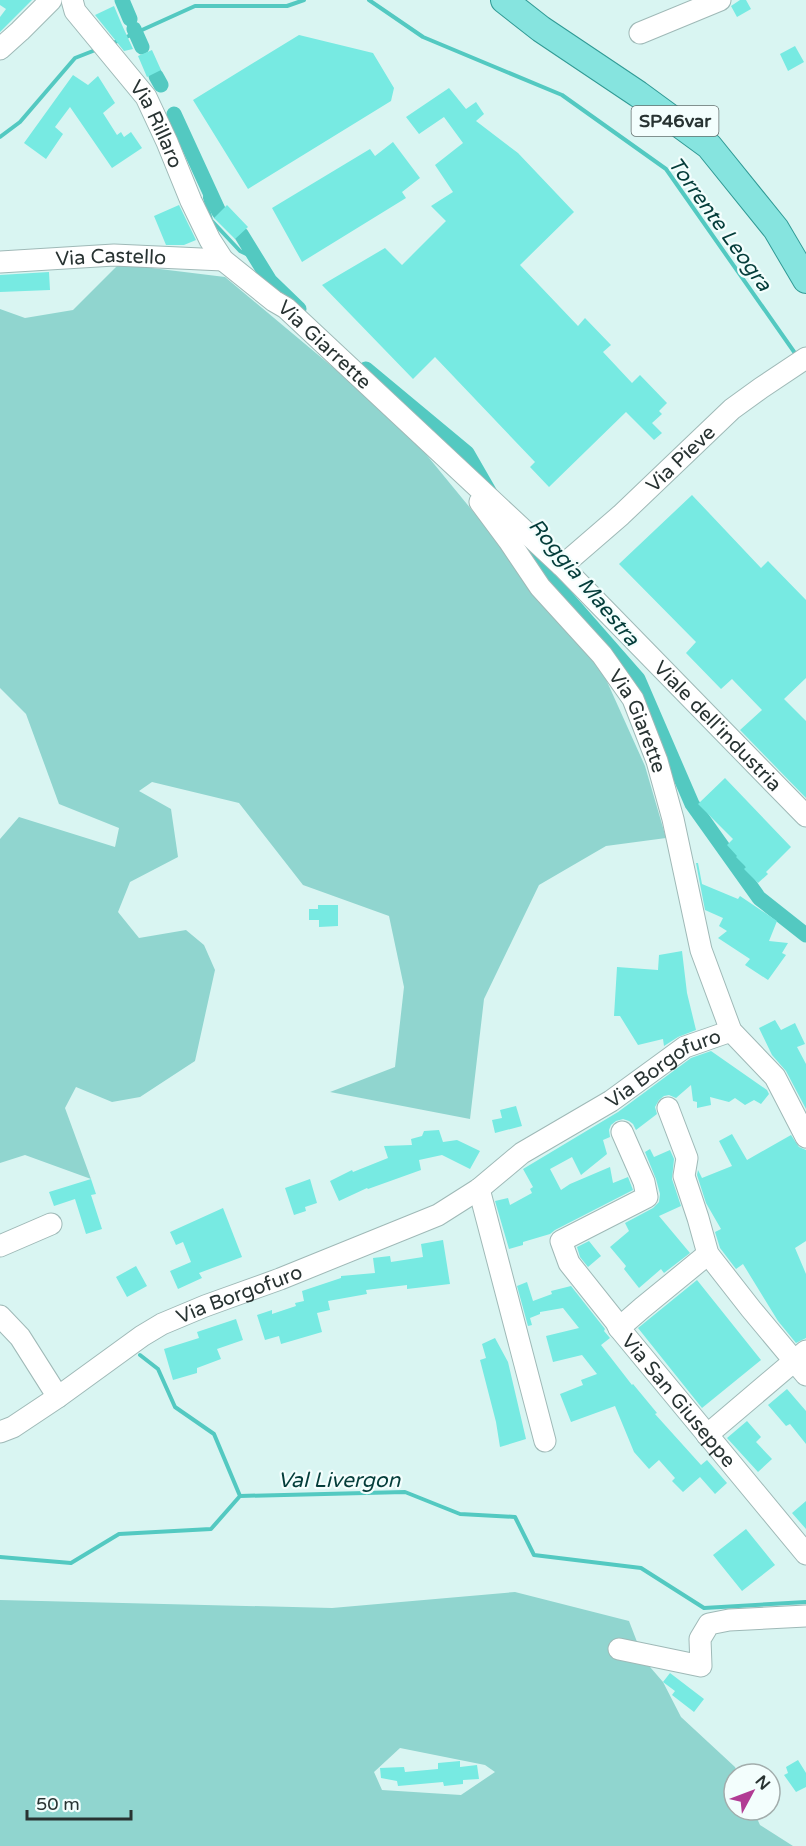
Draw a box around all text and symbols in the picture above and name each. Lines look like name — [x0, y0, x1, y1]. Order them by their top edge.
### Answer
street label: Via Rillaro — [124, 76, 187, 172]
road number: SP46var — [632, 106, 718, 136]
water label: Torrente Leogra — [663, 152, 777, 297]
street label: Via Castello — [55, 244, 167, 272]
street label: Via Giarrette — [272, 296, 376, 395]
street label: Via Pieve — [641, 421, 721, 498]
water label: Roggia Maestra — [523, 514, 645, 652]
street label: Viale dell'industria — [648, 656, 786, 797]
street label: Via Giarette — [603, 665, 671, 775]
street label: Via Borgofuro — [601, 1024, 724, 1114]
street label: Via Borgofuro — [173, 1260, 306, 1330]
street label: Via San Giuseppe — [616, 1329, 740, 1473]
water label: Val Livergon — [278, 1468, 402, 1493]
north arrow — [722, 1762, 782, 1822]
text: N — [751, 1771, 774, 1794]
scale bar — [27, 1783, 130, 1821]
text: 50 m — [36, 1793, 80, 1815]

